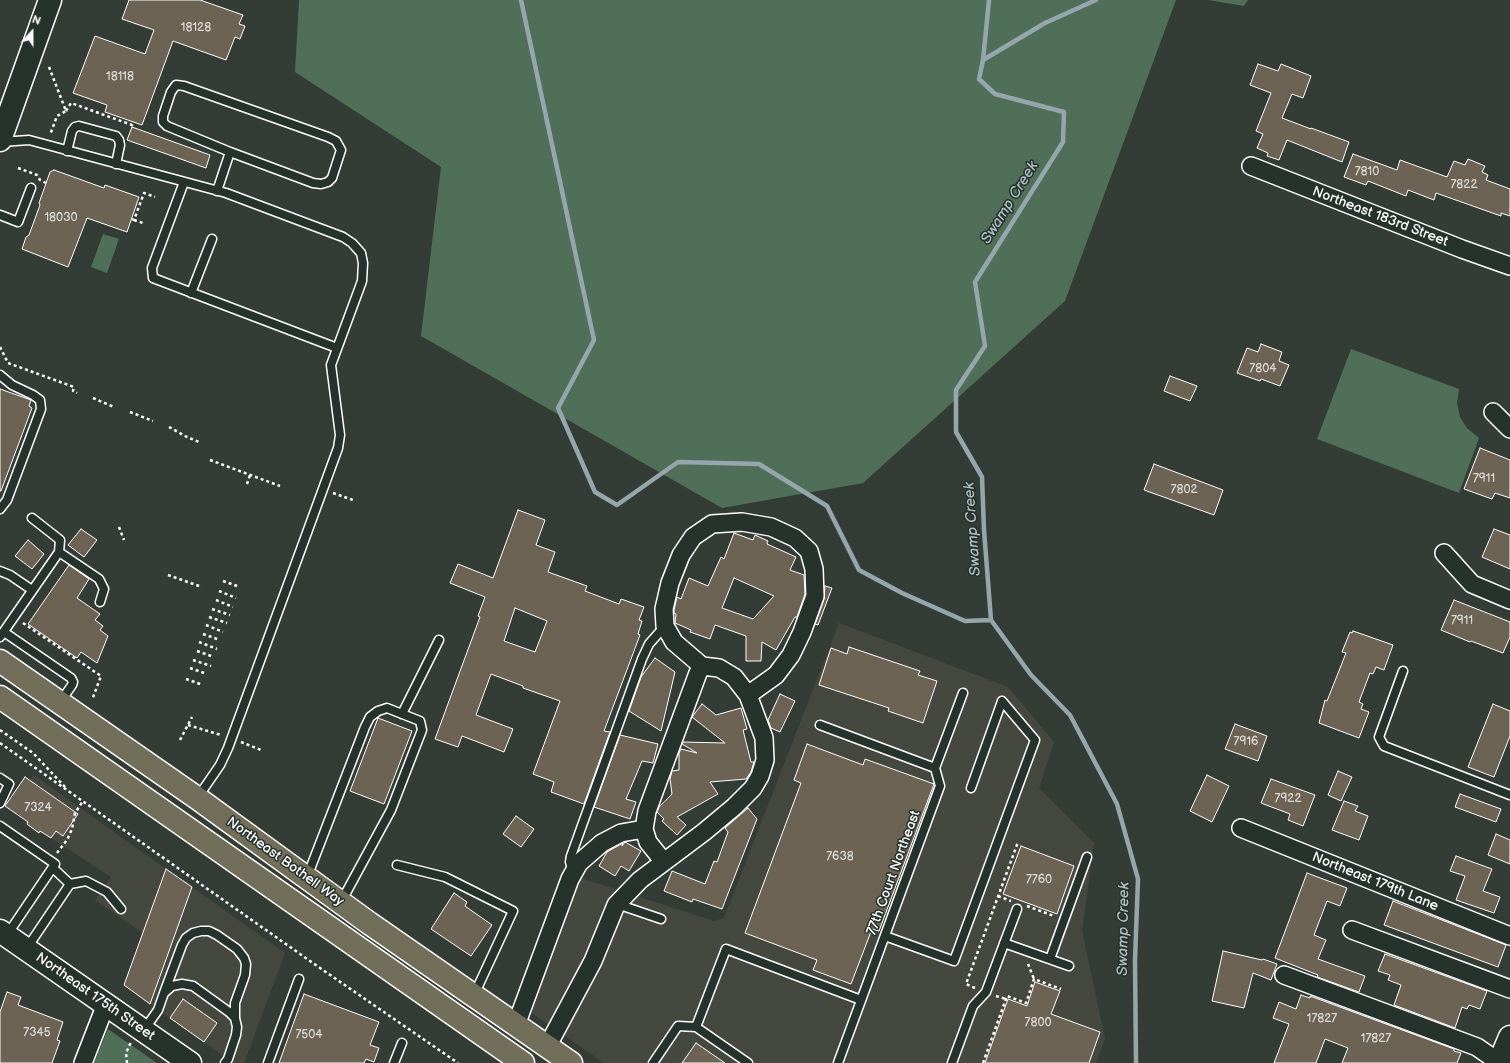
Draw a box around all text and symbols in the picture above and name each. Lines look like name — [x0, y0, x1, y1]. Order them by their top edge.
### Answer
north arrow — [12, 12, 52, 52]
text: N — [30, 13, 43, 28]
house number: 18128 — [181, 21, 211, 35]
house number: 18118 — [106, 70, 134, 84]
water label: Swamp Creek — [977, 158, 1043, 248]
house number: 7810 — [1355, 165, 1379, 179]
house number: 7822 — [1450, 178, 1478, 192]
street label: Northeast 183rd Street — [1310, 183, 1450, 251]
house number: 18030 — [44, 211, 78, 225]
house number: 7804 — [1249, 362, 1277, 376]
house number: 7911 — [1473, 472, 1495, 486]
water label: Swamp Creek — [961, 481, 985, 577]
house number: 7802 — [1170, 483, 1198, 497]
house number: 7911 — [1451, 614, 1473, 628]
house number: 7916 — [1234, 735, 1258, 749]
house number: 7922 — [1275, 792, 1301, 806]
house number: 7324 — [24, 801, 52, 815]
street label: 77th Court Northeast — [864, 808, 924, 938]
street label: Northeast Bothell Way — [223, 814, 347, 910]
street label: Northeast 179th Lane — [1309, 849, 1441, 915]
house number: 7638 — [826, 850, 854, 864]
house number: 7760 — [1026, 873, 1052, 887]
water label: Swamp Creek — [1114, 882, 1134, 976]
street label: Northeast 175th Street — [32, 950, 158, 1044]
house number: 17827 — [1307, 1012, 1337, 1026]
house number: 7800 — [1025, 1016, 1051, 1030]
house number: 7345 — [23, 1026, 51, 1040]
house number: 7504 — [295, 1028, 323, 1042]
house number: 17827 — [1361, 1032, 1391, 1046]

